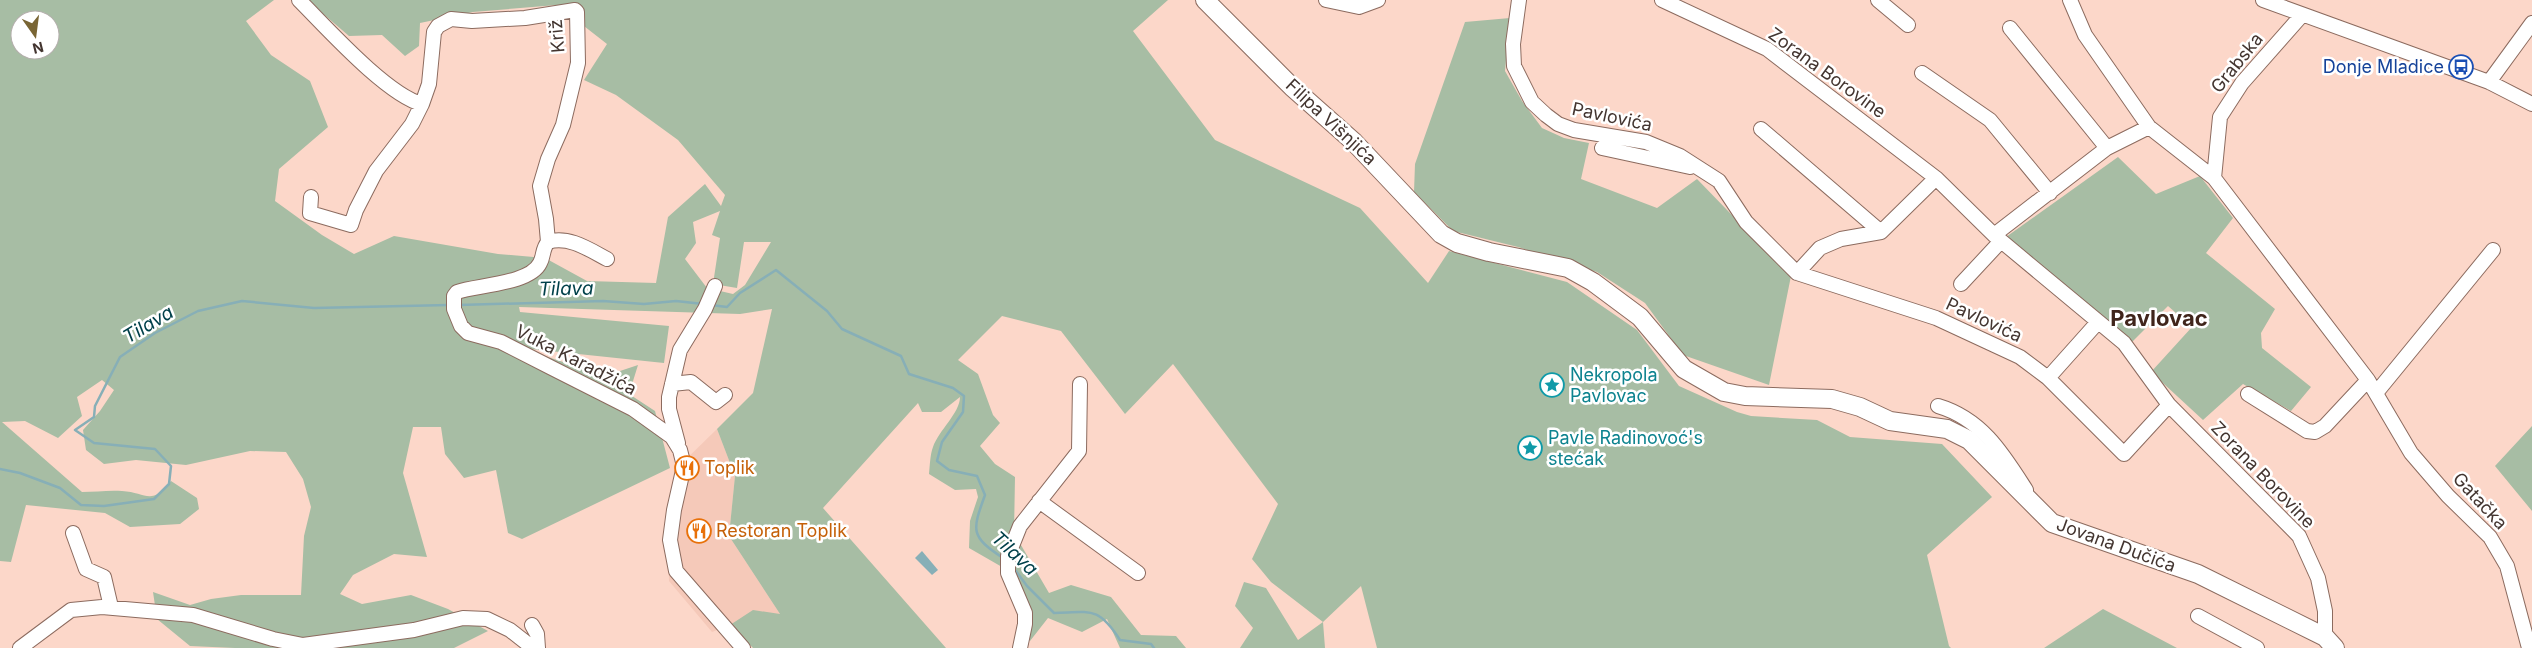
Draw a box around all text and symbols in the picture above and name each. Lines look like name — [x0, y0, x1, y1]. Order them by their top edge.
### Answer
north arrow — [10, 10, 60, 60]
street label: Križ — [545, 18, 568, 54]
street label: Zorana Borovine — [1765, 23, 1890, 122]
street label: Grabska — [2206, 29, 2267, 97]
text: N — [31, 39, 45, 58]
bus stop icon: Donje Mladice — [2448, 54, 2474, 80]
place label: Donje Mladice — [2323, 56, 2444, 77]
street label: Filipa Višnjića — [1282, 74, 1381, 169]
street label: Pavlovića — [1570, 98, 1654, 135]
water label: Tilava — [538, 277, 594, 300]
street label: Pavlovića — [1943, 293, 2026, 346]
water label: Tilava — [119, 300, 178, 348]
district label: Pavlovac — [2110, 305, 2208, 331]
street label: Vuka Karadžića — [512, 320, 640, 399]
place label: Nekropola Pavlovac — [1570, 364, 1658, 406]
place icon: Nekropola Pavlovac — [1539, 372, 1565, 398]
street label: Zorana Borovine — [2207, 417, 2320, 532]
place label: Pavle Radinovoć's stećak — [1548, 427, 1703, 469]
place icon: Pavle Radinovoć's stećak — [1517, 435, 1543, 461]
restaurant icon: Toplik — [674, 455, 700, 481]
place label: Toplik — [704, 457, 755, 478]
street label: Gatačka — [2449, 468, 2512, 533]
street label: Jovana Dučića — [2054, 513, 2179, 576]
restaurant icon: Restoran Toplik — [686, 518, 712, 544]
place label: Restoran Toplik — [716, 520, 847, 541]
water label: Tilava — [987, 526, 1043, 581]

